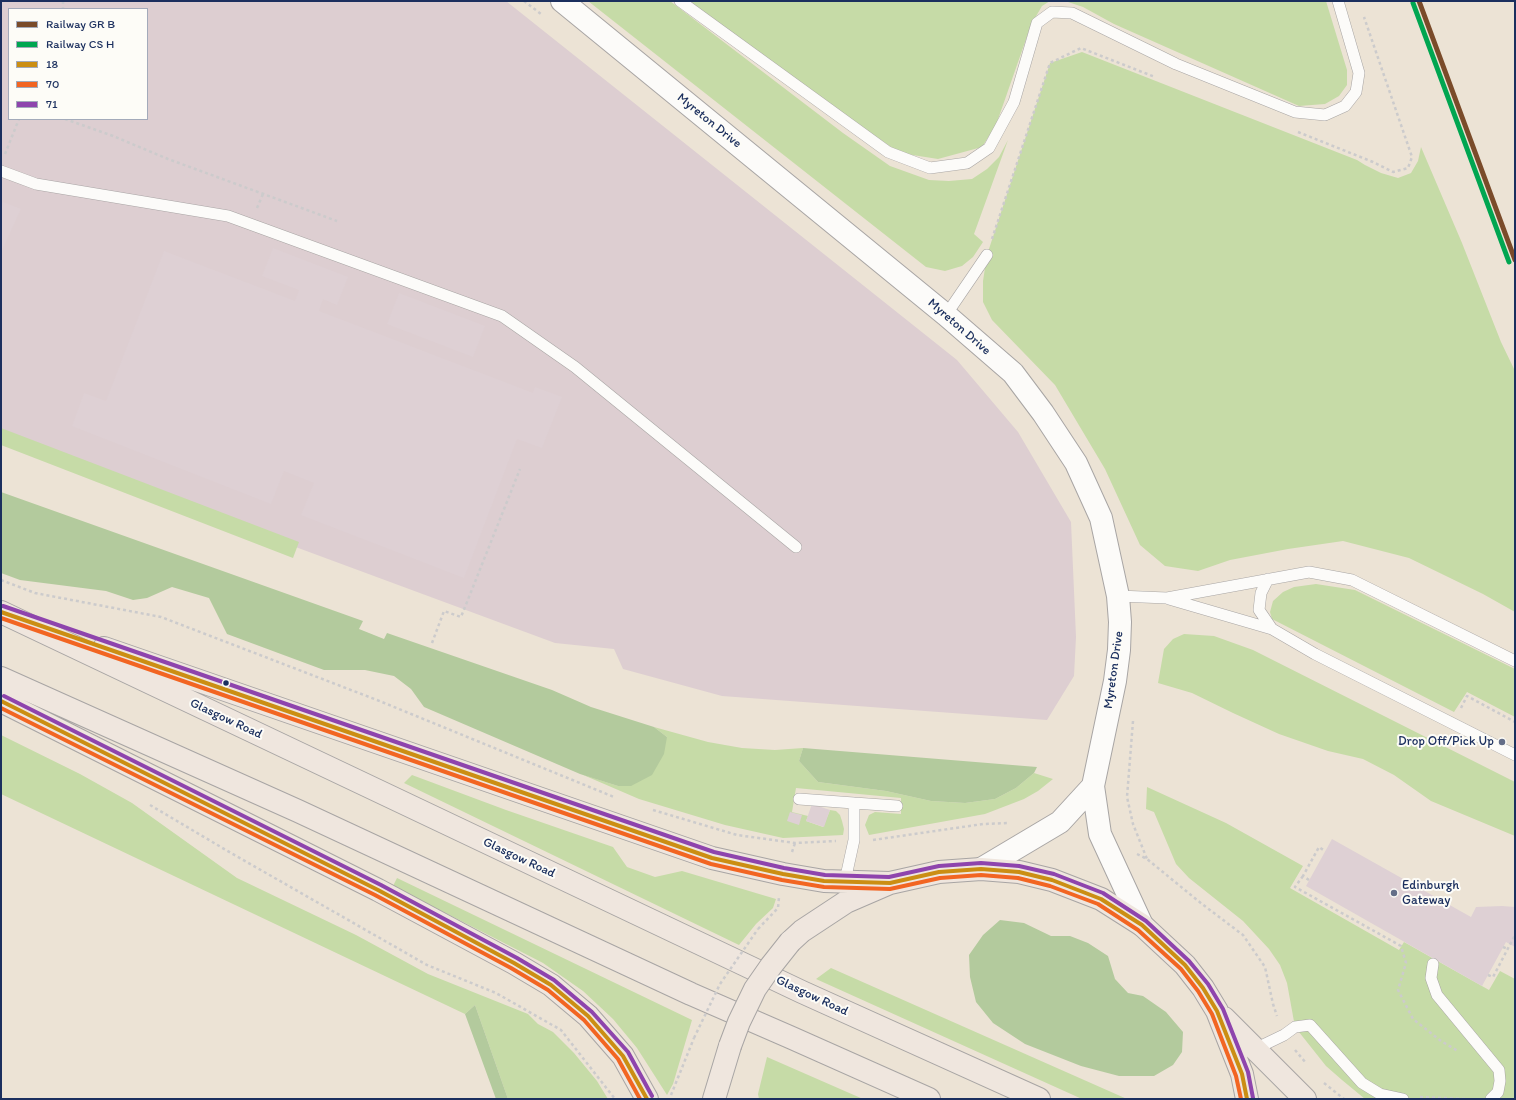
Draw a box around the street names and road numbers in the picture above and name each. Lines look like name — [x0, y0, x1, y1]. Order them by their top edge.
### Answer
street label: Myreton Drive — [674, 90, 744, 152]
street label: Myreton Drive — [924, 295, 994, 359]
street label: Myreton Drive — [1101, 630, 1127, 710]
street label: Glasgow Road — [187, 695, 265, 743]
street label: Glasgow Road — [480, 834, 558, 882]
street label: Glasgow Road — [773, 972, 851, 1020]

